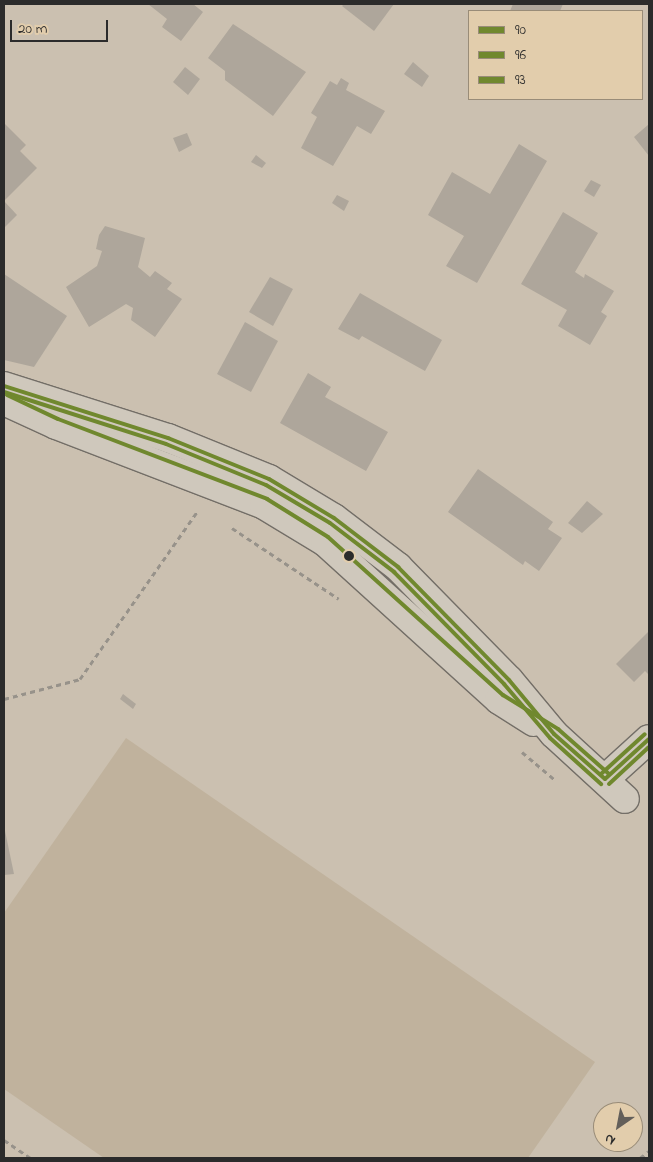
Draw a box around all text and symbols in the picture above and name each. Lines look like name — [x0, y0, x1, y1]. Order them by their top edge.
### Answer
scale bar — [12, 10, 110, 42]
legend — [468, 10, 643, 100]
text: 20 m — [18, 18, 47, 40]
text: 90 — [515, 19, 526, 41]
text: 96 — [515, 44, 526, 66]
text: 93 — [515, 69, 526, 91]
unlabelled marker — [344, 551, 354, 561]
north arrow — [593, 1102, 643, 1152]
text: N — [600, 1128, 620, 1151]

